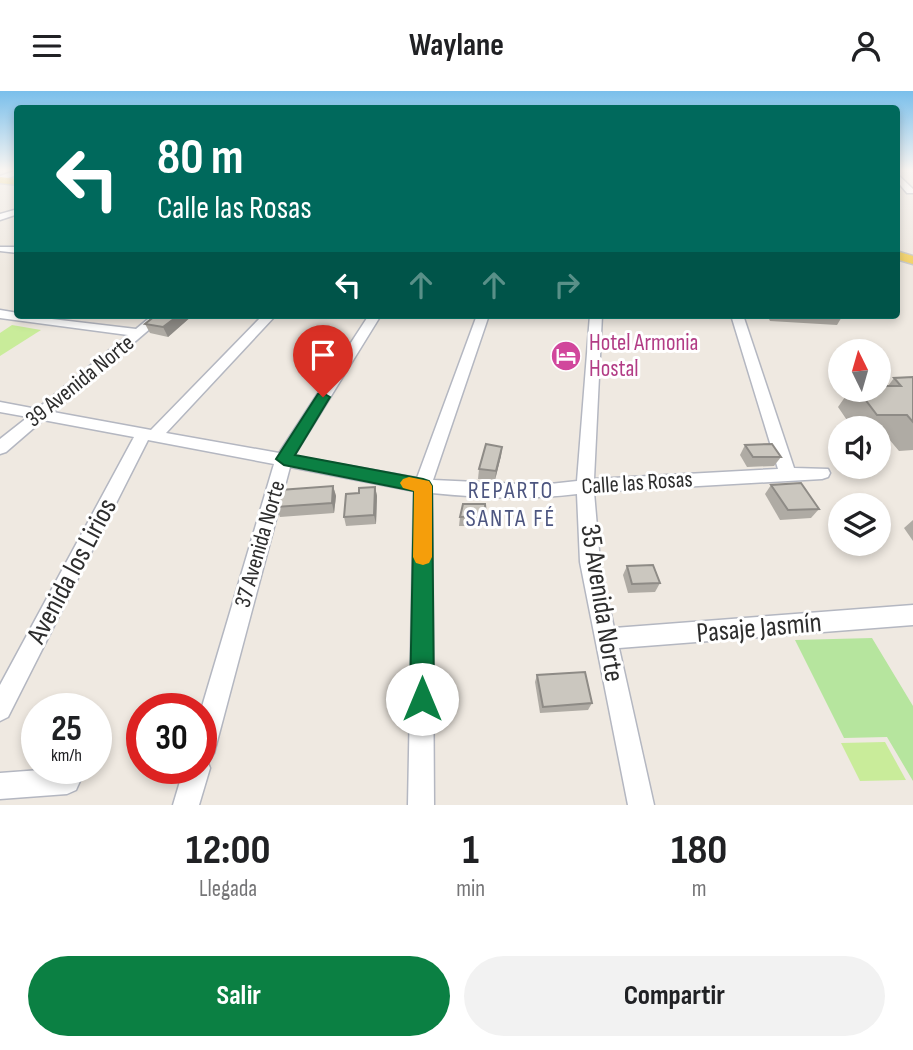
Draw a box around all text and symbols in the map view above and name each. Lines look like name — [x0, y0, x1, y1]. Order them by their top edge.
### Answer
text: Waylane — [409, 26, 504, 65]
icon: menu — [28, 27, 66, 65]
icon: person — [847, 27, 885, 65]
text: 80 m — [157, 129, 244, 188]
icon: left — [42, 133, 133, 224]
text: Calle las Rosas — [157, 189, 312, 228]
icon: left — [329, 266, 367, 304]
icon: ahead — [402, 266, 440, 304]
icon: ahead — [475, 266, 513, 304]
icon: right — [548, 266, 586, 304]
pin — [293, 325, 353, 397]
street label: 39 Avenida Norte — [20, 329, 140, 433]
place label: Hotel Armonia Hostal — [589, 329, 698, 383]
icon: arrive — [304, 336, 342, 374]
hotel icon: Hotel Armonia Hostal — [549, 339, 583, 373]
north arrow — [828, 339, 891, 403]
map controls — [828, 339, 891, 556]
button: sound — [828, 416, 891, 479]
street label: Calle las Rosas — [581, 465, 693, 501]
district label: REPARTO SANTA FÉ — [466, 476, 556, 533]
street label: 37 Avenida Norte — [229, 477, 291, 611]
street label: Avenida los Lirios — [20, 493, 124, 650]
button: layers — [828, 493, 891, 556]
street label: 35 Avenida Norte — [573, 522, 631, 684]
street label: Pasaje Jasmín — [695, 606, 823, 650]
position arrow — [385, 662, 459, 736]
speed limit sign: 30 — [126, 693, 217, 784]
text: 25 — [51, 708, 82, 751]
text: km/h — [51, 745, 82, 766]
text: 12:00 — [186, 825, 271, 876]
text: 1 — [462, 825, 479, 876]
text: 180 — [671, 825, 727, 876]
text: Llegada — [199, 875, 257, 903]
text: min — [456, 875, 485, 903]
text: m — [692, 875, 706, 903]
button: Salir — [28, 956, 450, 1036]
button: Compartir — [464, 956, 885, 1036]

